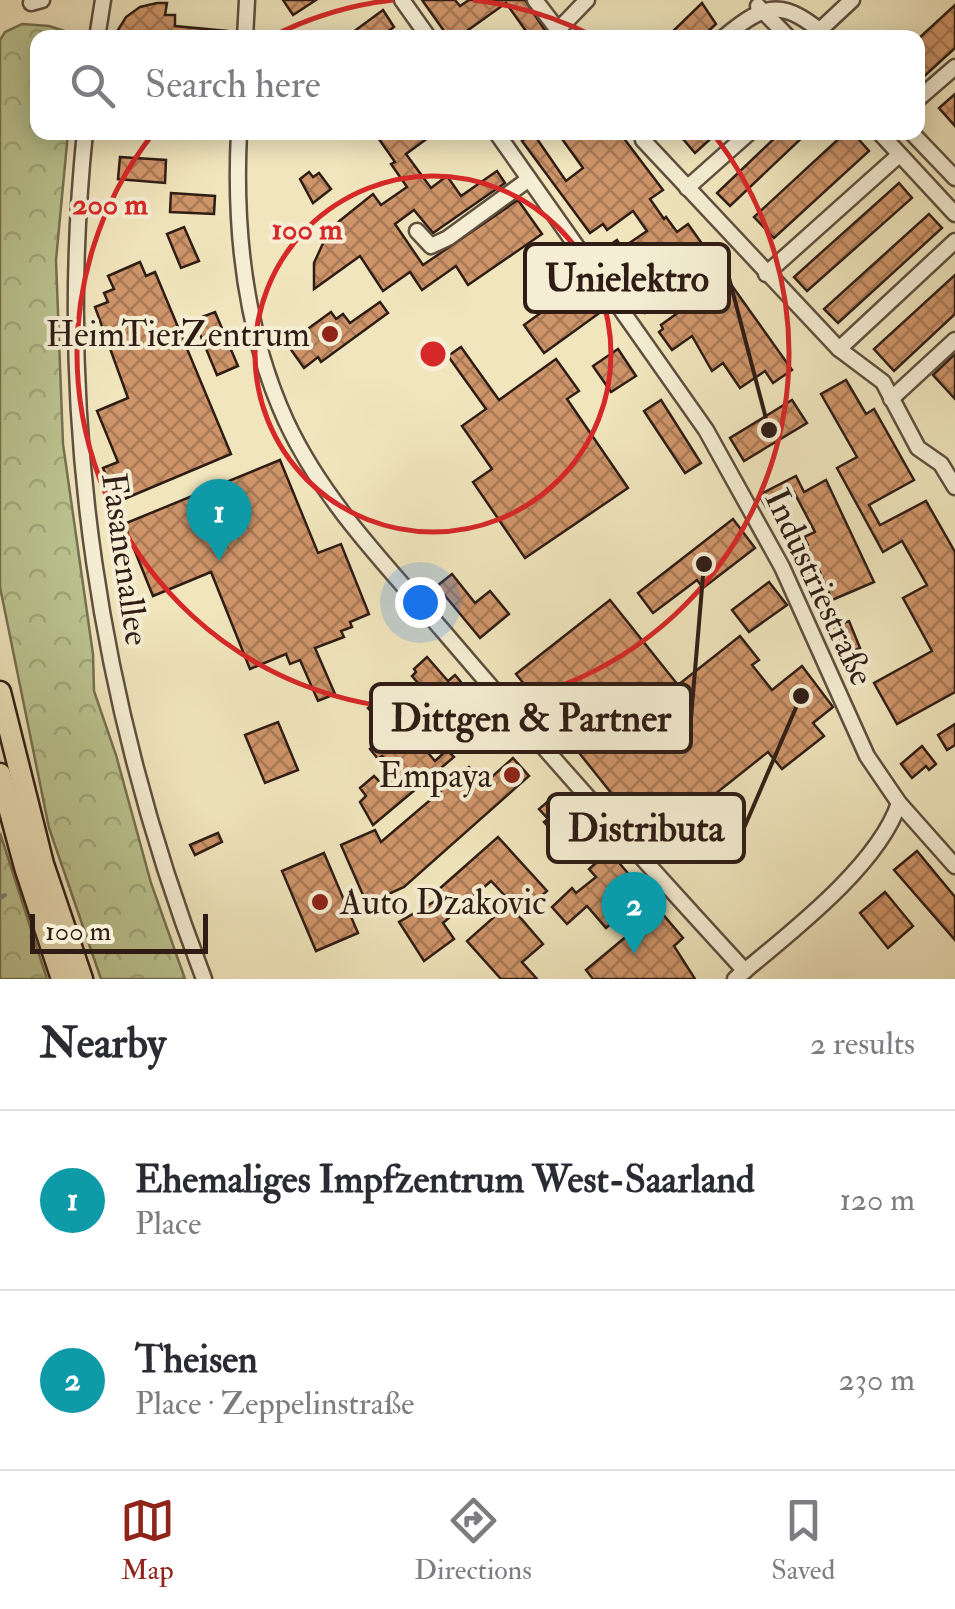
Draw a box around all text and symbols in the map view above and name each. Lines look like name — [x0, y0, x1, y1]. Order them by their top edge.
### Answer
search box — [30, 30, 925, 140]
icon: search — [65, 58, 120, 113]
text: Search here — [145, 61, 321, 109]
text: 200 m — [72, 186, 148, 223]
text: 100 m — [272, 211, 343, 248]
callout: Unielektro — [525, 244, 729, 312]
text: Unielektro — [545, 255, 709, 303]
place label: HeimTierZentrum — [46, 313, 310, 357]
marker: HeimTierZentrum — [319, 323, 341, 345]
centre of rings — [415, 336, 451, 372]
street label: Fasanenallee — [91, 470, 159, 648]
pin: 1 — [186, 478, 252, 561]
street label: Industriestraße — [754, 482, 884, 693]
your location — [395, 577, 446, 628]
callout: Dittgen & Partner — [371, 684, 691, 752]
text: Dittgen & Partner — [391, 695, 672, 743]
place label: Empaya — [378, 754, 493, 798]
marker: Empaya — [501, 764, 523, 786]
callout: Distributa — [548, 794, 744, 862]
text: Distributa — [568, 805, 726, 853]
pin: 2 — [602, 872, 666, 954]
place label: Auto Dzakovic — [339, 881, 546, 925]
marker: Auto Dzakovic — [309, 891, 331, 913]
scale bar — [30, 909, 208, 954]
text: 100 m — [45, 914, 111, 949]
text: Nearby — [40, 1018, 166, 1070]
text: 2 results — [810, 1024, 915, 1064]
text: Ehemaliges Impfzentrum West-Saarland — [135, 1156, 755, 1204]
text: 1 — [67, 1180, 78, 1220]
text: 120 m — [839, 1180, 915, 1220]
text: Place — [135, 1204, 201, 1244]
text: Theisen — [135, 1336, 258, 1384]
text: 2 — [64, 1360, 81, 1400]
text: 230 m — [839, 1360, 915, 1400]
text: Place · Zeppelinstraße — [135, 1384, 414, 1424]
tab: Map — [120, 1493, 175, 1588]
tab: Directions — [414, 1493, 532, 1588]
tab: Saved — [771, 1493, 835, 1588]

